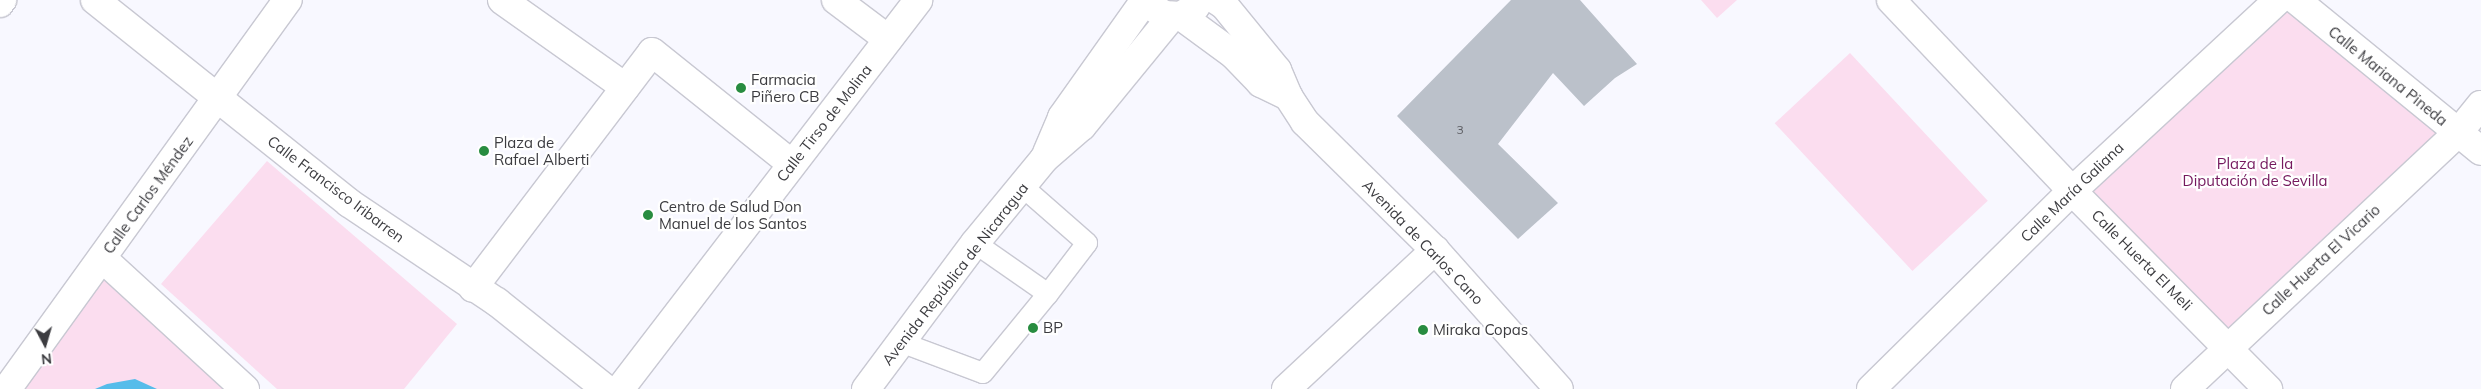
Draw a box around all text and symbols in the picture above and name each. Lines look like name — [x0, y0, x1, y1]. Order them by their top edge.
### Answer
street label: Calle Mariana Pineda — [2325, 22, 2451, 130]
street label: Calle Tirso de Molina — [773, 61, 875, 185]
place label: Farmacia Piñero CB — [751, 70, 820, 105]
marker: Farmacia Piñero CB — [735, 82, 747, 94]
house number: 3 — [1456, 123, 1464, 137]
street label: Calle Francisco Iribarren — [264, 132, 408, 246]
street label: Calle Carlos Méndez — [99, 133, 197, 257]
place label: Plaza de Rafael Alberti — [494, 133, 589, 168]
street label: Calle María Galiana — [2017, 138, 2127, 246]
marker: Plaza de Rafael Alberti — [478, 145, 490, 157]
park label: Plaza de la Diputación de Sevilla — [2182, 154, 2328, 189]
street label: Avenida de Carlos Cano — [1359, 176, 1487, 308]
street label: Avenida República de Nicaragua — [878, 179, 1032, 369]
place label: Centro de Salud Don Manuel de los Santos — [659, 197, 807, 232]
street label: Calle Huerta El Vicario — [2258, 201, 2384, 319]
street label: Calle Huerta El Meli — [2088, 206, 2196, 314]
marker: Centro de Salud Don Manuel de los Santos — [641, 208, 655, 222]
north arrow — [20, 319, 70, 369]
place label: BP — [1043, 319, 1063, 337]
place label: Miraka Copas — [1433, 321, 1528, 339]
marker: BP — [1027, 322, 1039, 334]
marker: Miraka Copas — [1417, 324, 1429, 336]
text: N — [40, 349, 53, 368]

